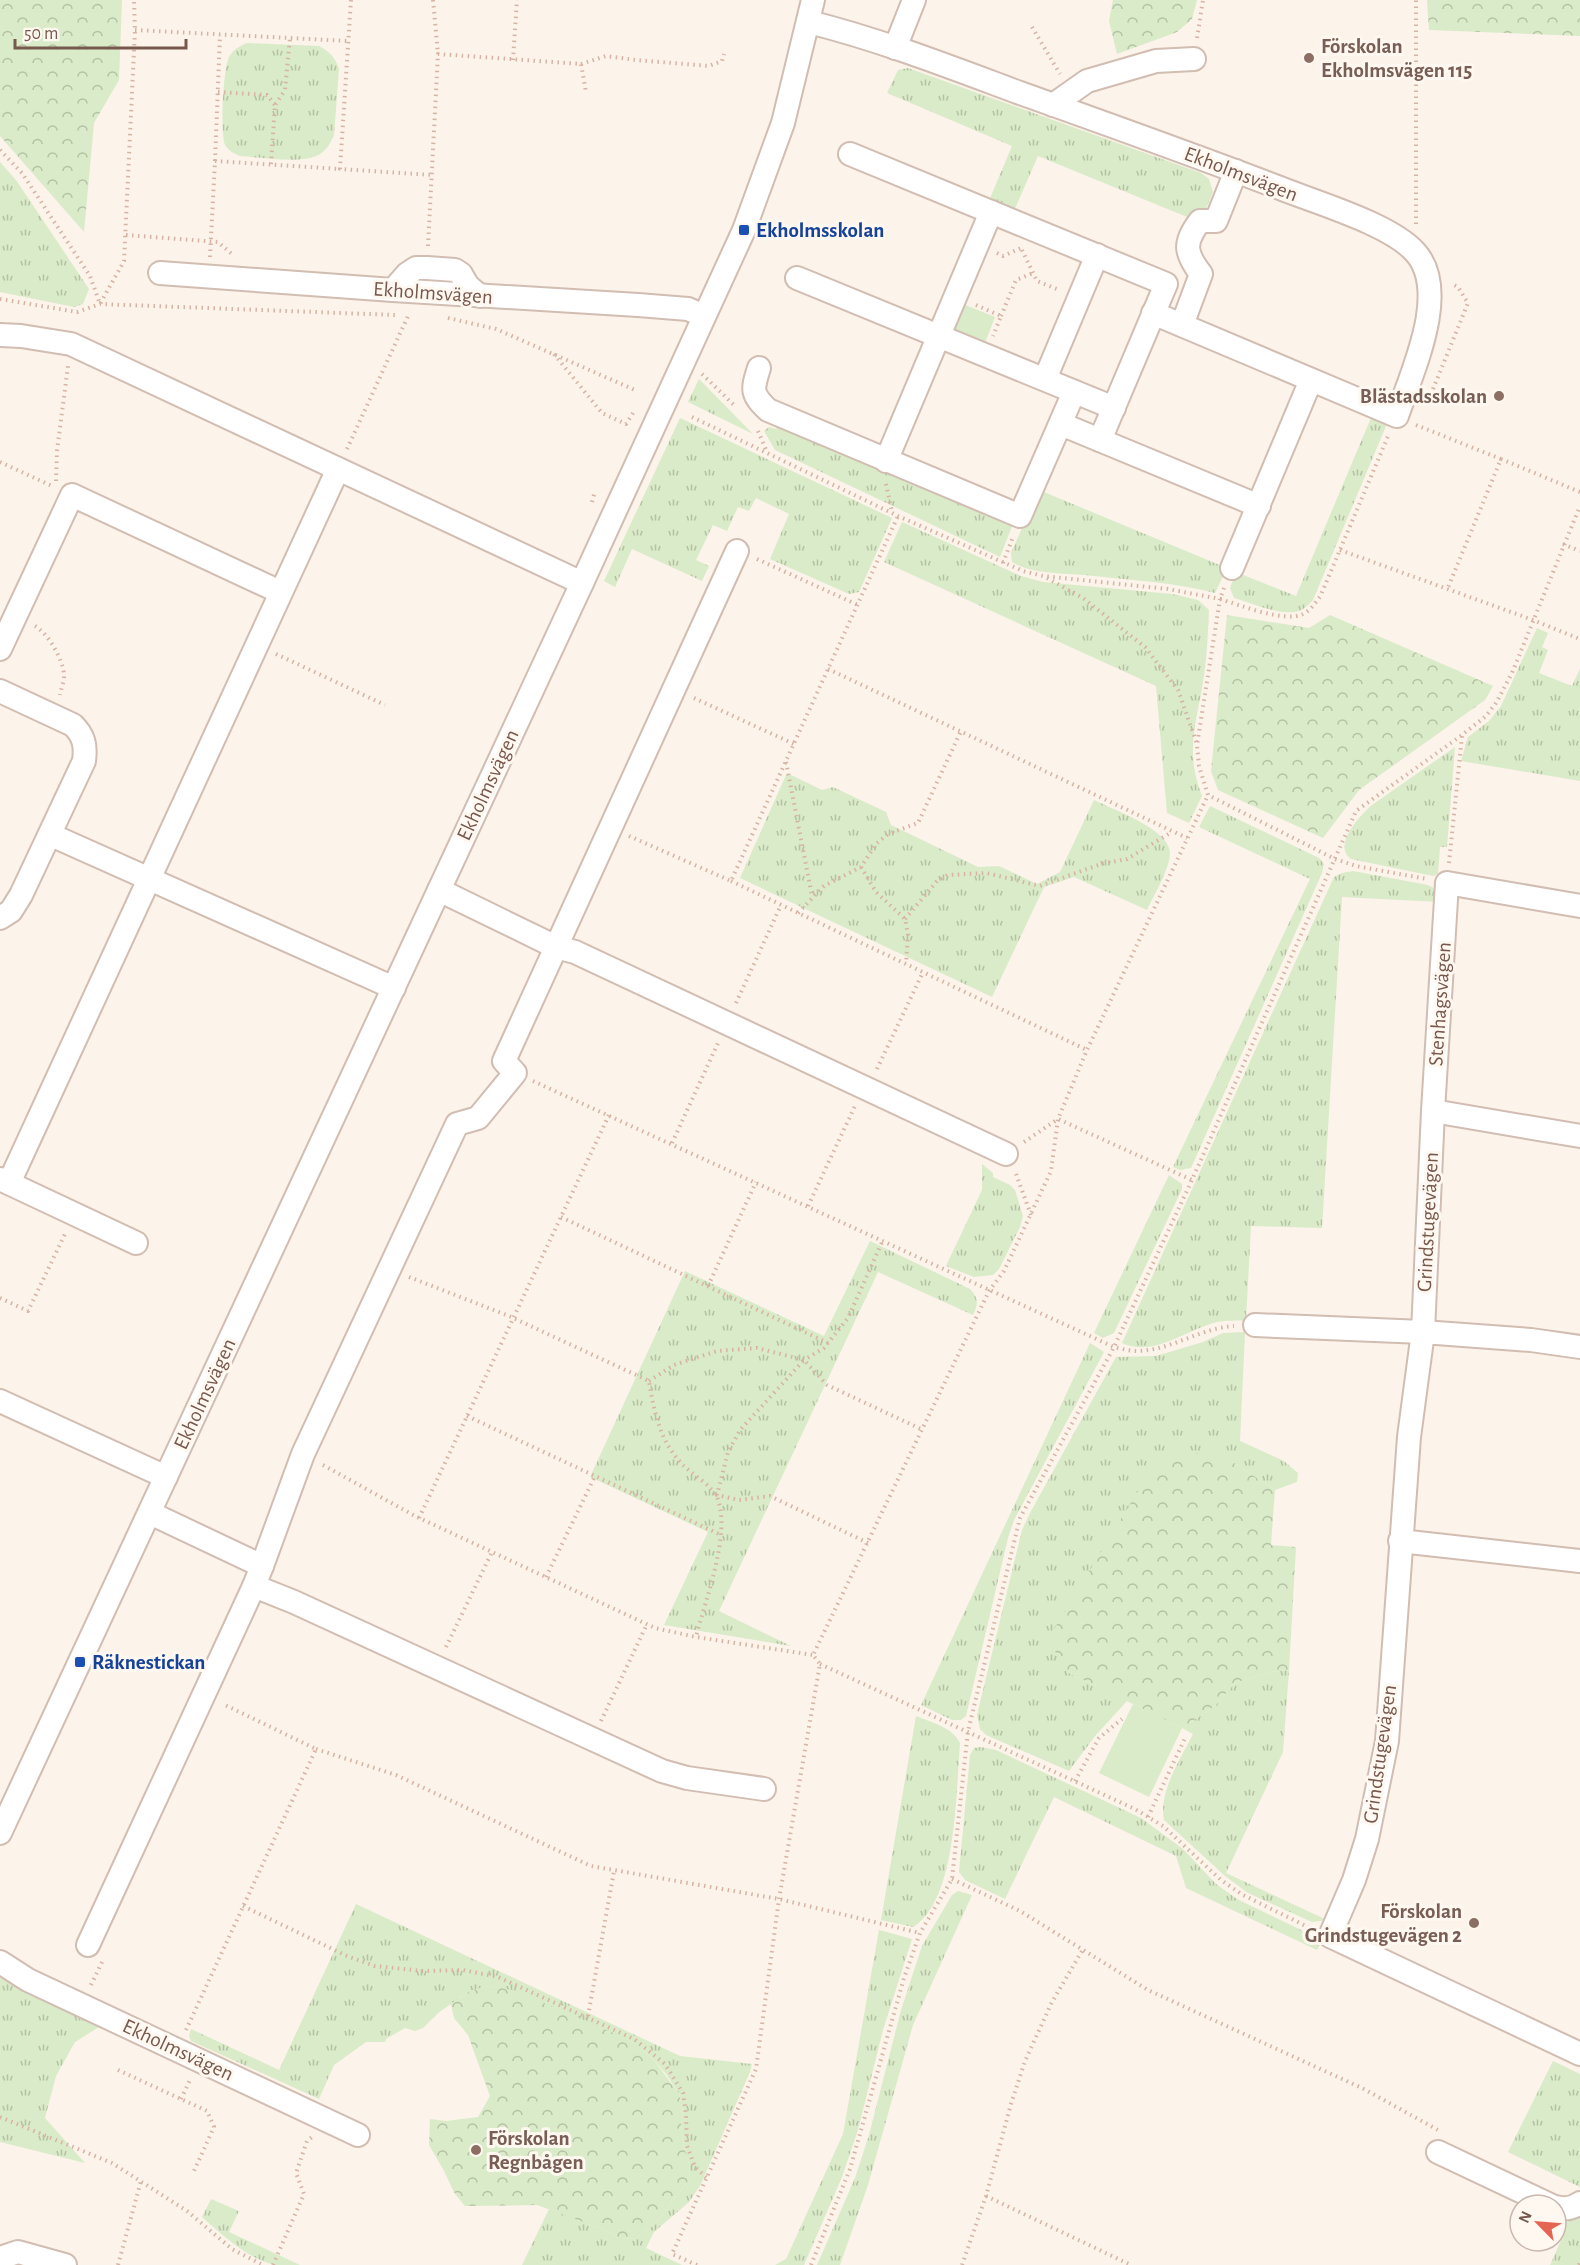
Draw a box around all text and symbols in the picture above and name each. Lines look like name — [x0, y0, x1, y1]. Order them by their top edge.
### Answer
scale bar — [15, 12, 186, 50]
text: 50 m — [24, 25, 58, 43]
place label: Förskolan Ekholmsvägen 115 — [1321, 36, 1472, 81]
marker: Förskolan Ekholmsvägen 115 — [1302, 51, 1316, 65]
street label: Ekholmsvägen — [1181, 143, 1301, 205]
place label: Ekholmsskolan — [756, 220, 884, 241]
marker: Ekholmsskolan — [737, 223, 751, 237]
street label: Ekholmsvägen — [373, 278, 493, 308]
place label: Blästadsskolan — [1360, 386, 1487, 407]
marker: Blästadsskolan — [1492, 389, 1506, 403]
street label: Ekholmsvägen — [453, 726, 523, 844]
street label: Stenhagsvägen — [1425, 941, 1455, 1067]
street label: Grindstugevägen — [1414, 1152, 1442, 1292]
street label: Ekholmsvägen — [170, 1335, 240, 1453]
place label: Räknestickan — [92, 1652, 205, 1673]
marker: Räknestickan — [73, 1655, 87, 1669]
street label: Grindstugevägen — [1360, 1683, 1400, 1825]
place label: Förskolan Grindstugevägen 2 — [1305, 1901, 1462, 1946]
marker: Förskolan Grindstugevägen 2 — [1467, 1916, 1481, 1930]
street label: Ekholmsvägen — [119, 2015, 237, 2085]
place label: Förskolan Regnbågen — [488, 2128, 584, 2173]
marker: Förskolan Regnbågen — [469, 2143, 483, 2157]
north arrow — [1508, 2193, 1568, 2253]
text: N — [1516, 2209, 1535, 2226]

